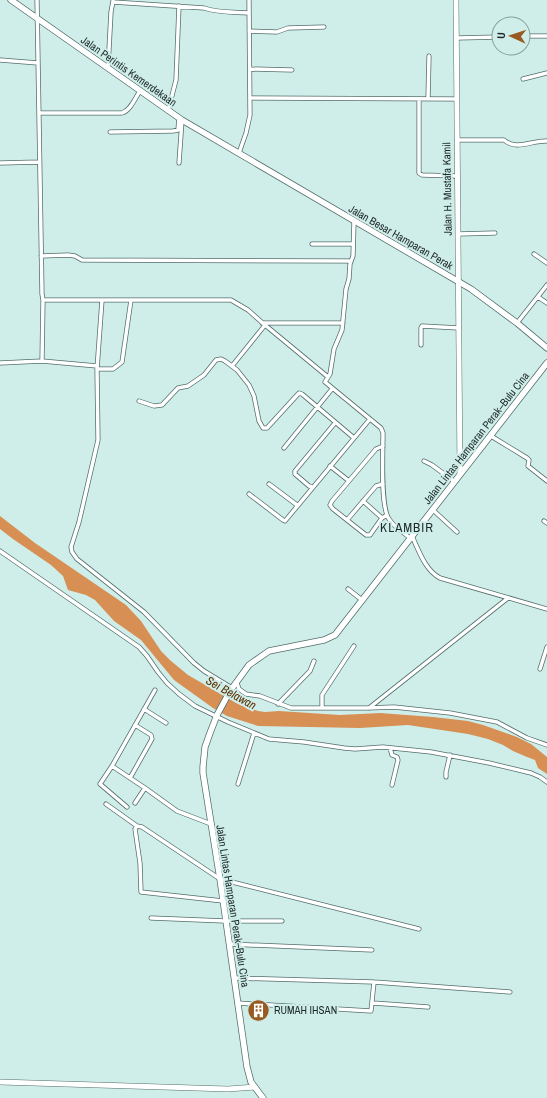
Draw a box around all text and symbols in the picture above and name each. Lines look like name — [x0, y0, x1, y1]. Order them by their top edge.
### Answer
north arrow — [491, 16, 531, 56]
text: U — [494, 32, 508, 39]
street label: Jalan Perintis Kemerdekaan — [78, 33, 180, 109]
street label: Jalan H. Mustafa Kamil — [439, 142, 455, 236]
street label: Jalan Besar Hamparan Perak — [346, 201, 456, 273]
street label: Jalan Lintas Hamparan Perak–Bulu Cina — [420, 369, 532, 507]
district label: KLAMBIR — [380, 519, 434, 536]
water label: Sei Belawan — [203, 673, 259, 713]
street label: Jalan Lintas Hamparan Perak–Bulu Cina — [213, 824, 253, 988]
building icon: RUMAH IHSAN — [245, 997, 271, 1023]
place label: RUMAH IHSAN — [274, 1003, 337, 1017]

